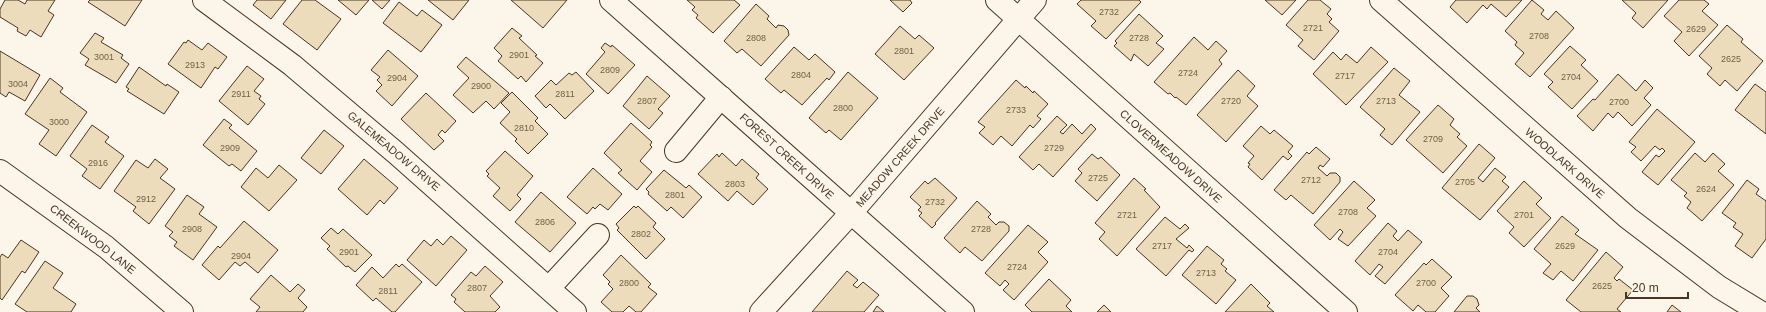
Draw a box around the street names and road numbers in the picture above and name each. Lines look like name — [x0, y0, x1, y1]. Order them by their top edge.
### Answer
street label: MEADOW CREEK DRIVE — [853, 105, 947, 209]
street label: CLOVERMEADOW DRIVE — [1118, 107, 1224, 205]
street label: GALEMEADOW DRIVE — [345, 109, 443, 193]
street label: FOREST CREEK DRIVE — [738, 111, 836, 201]
street label: WOODLARK DRIVE — [1523, 125, 1607, 201]
street label: CREEKWOOD LANE — [48, 202, 138, 276]

